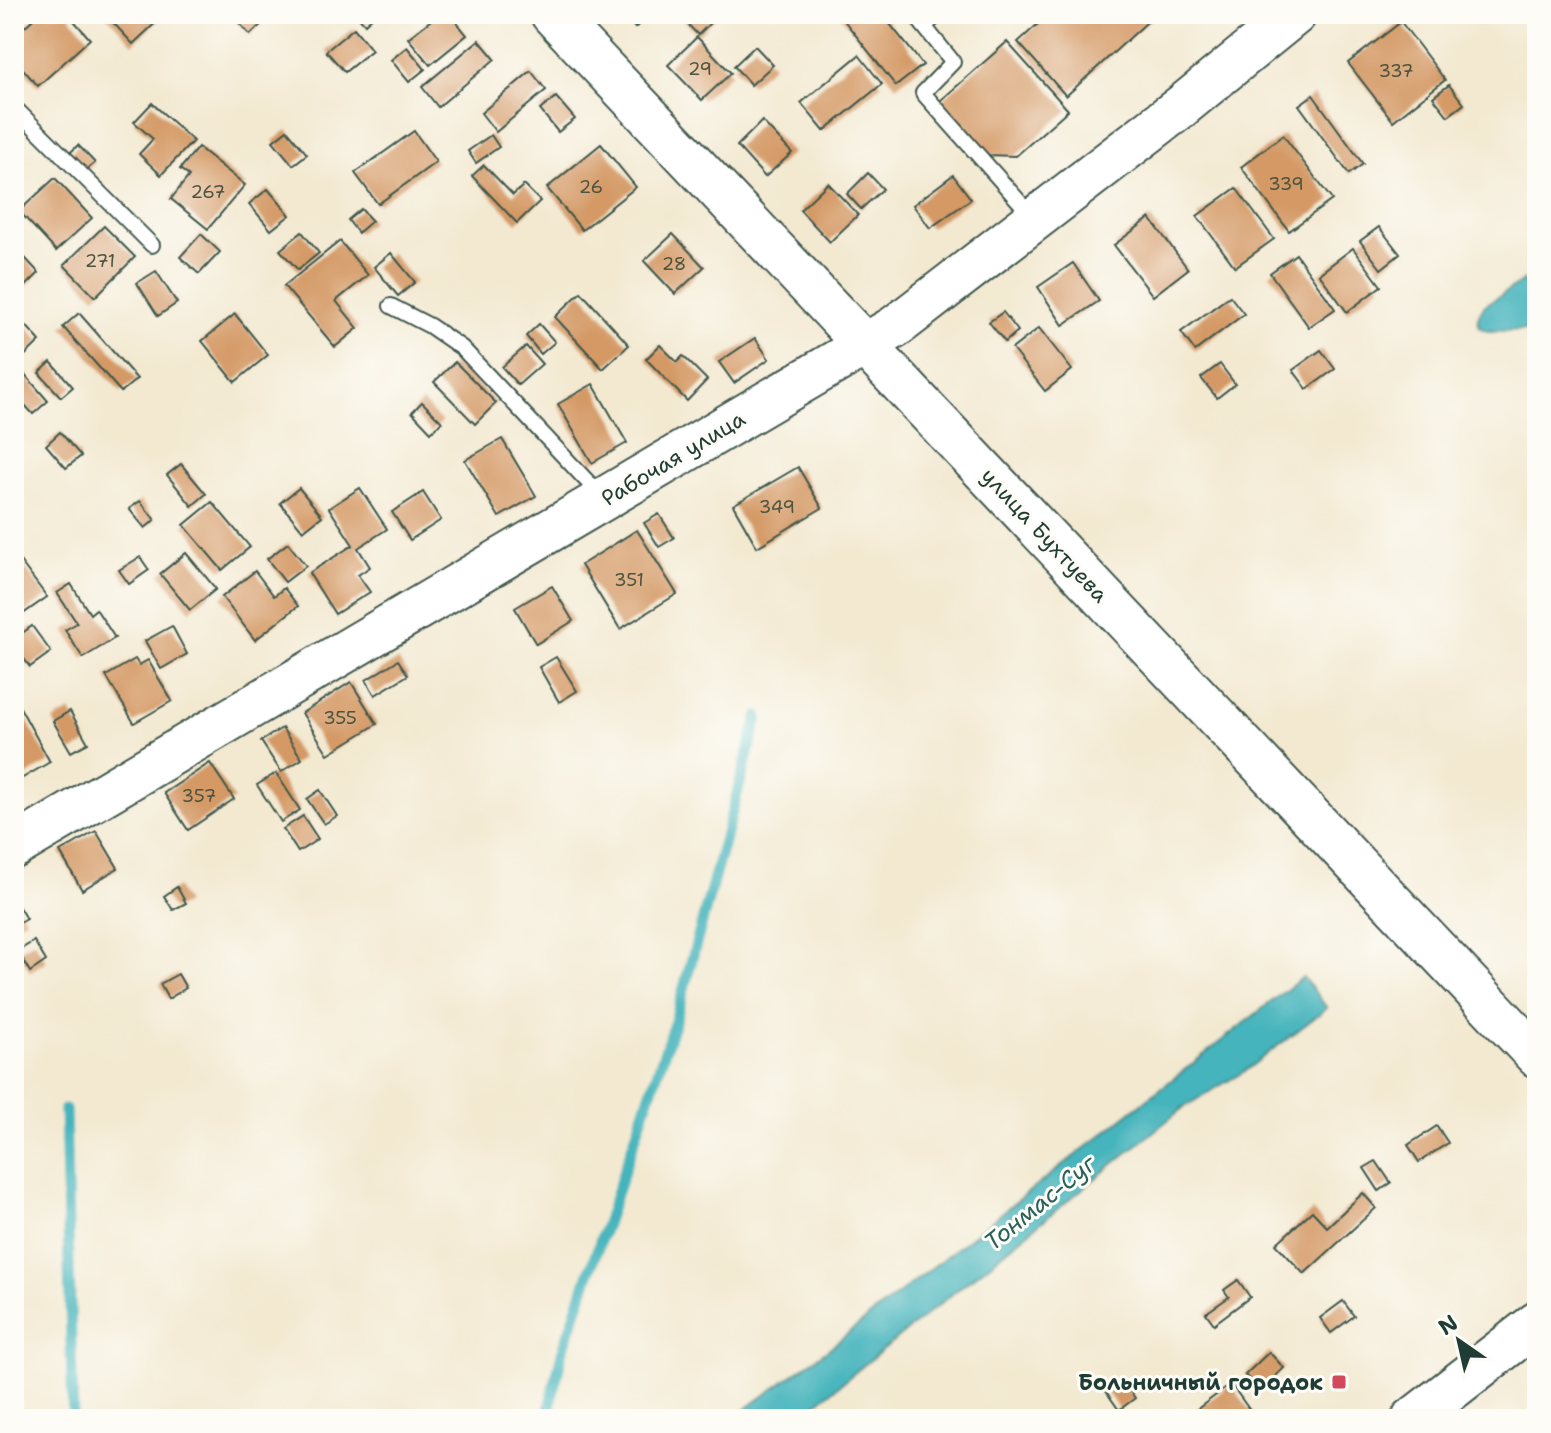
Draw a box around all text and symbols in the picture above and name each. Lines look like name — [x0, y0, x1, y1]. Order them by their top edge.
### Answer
house number: 29 — [688, 57, 712, 81]
house number: 337 — [1378, 59, 1414, 83]
house number: 339 — [1268, 172, 1304, 196]
house number: 26 — [579, 175, 603, 199]
house number: 267 — [191, 180, 225, 204]
house number: 271 — [85, 249, 115, 273]
house number: 28 — [662, 252, 686, 276]
street label: Рабочая улица — [596, 404, 751, 513]
street label: улица Бухтуева — [975, 462, 1115, 609]
house number: 349 — [759, 495, 795, 519]
house number: 351 — [614, 568, 644, 592]
house number: 355 — [323, 706, 357, 730]
house number: 357 — [182, 784, 216, 808]
water label: Тонмас-Суг — [978, 1147, 1103, 1258]
north arrow — [1419, 1301, 1499, 1381]
text: N — [1433, 1308, 1463, 1342]
place label: Больничный городок — [1078, 1368, 1323, 1397]
marker: Больничный городок — [1330, 1373, 1348, 1391]

